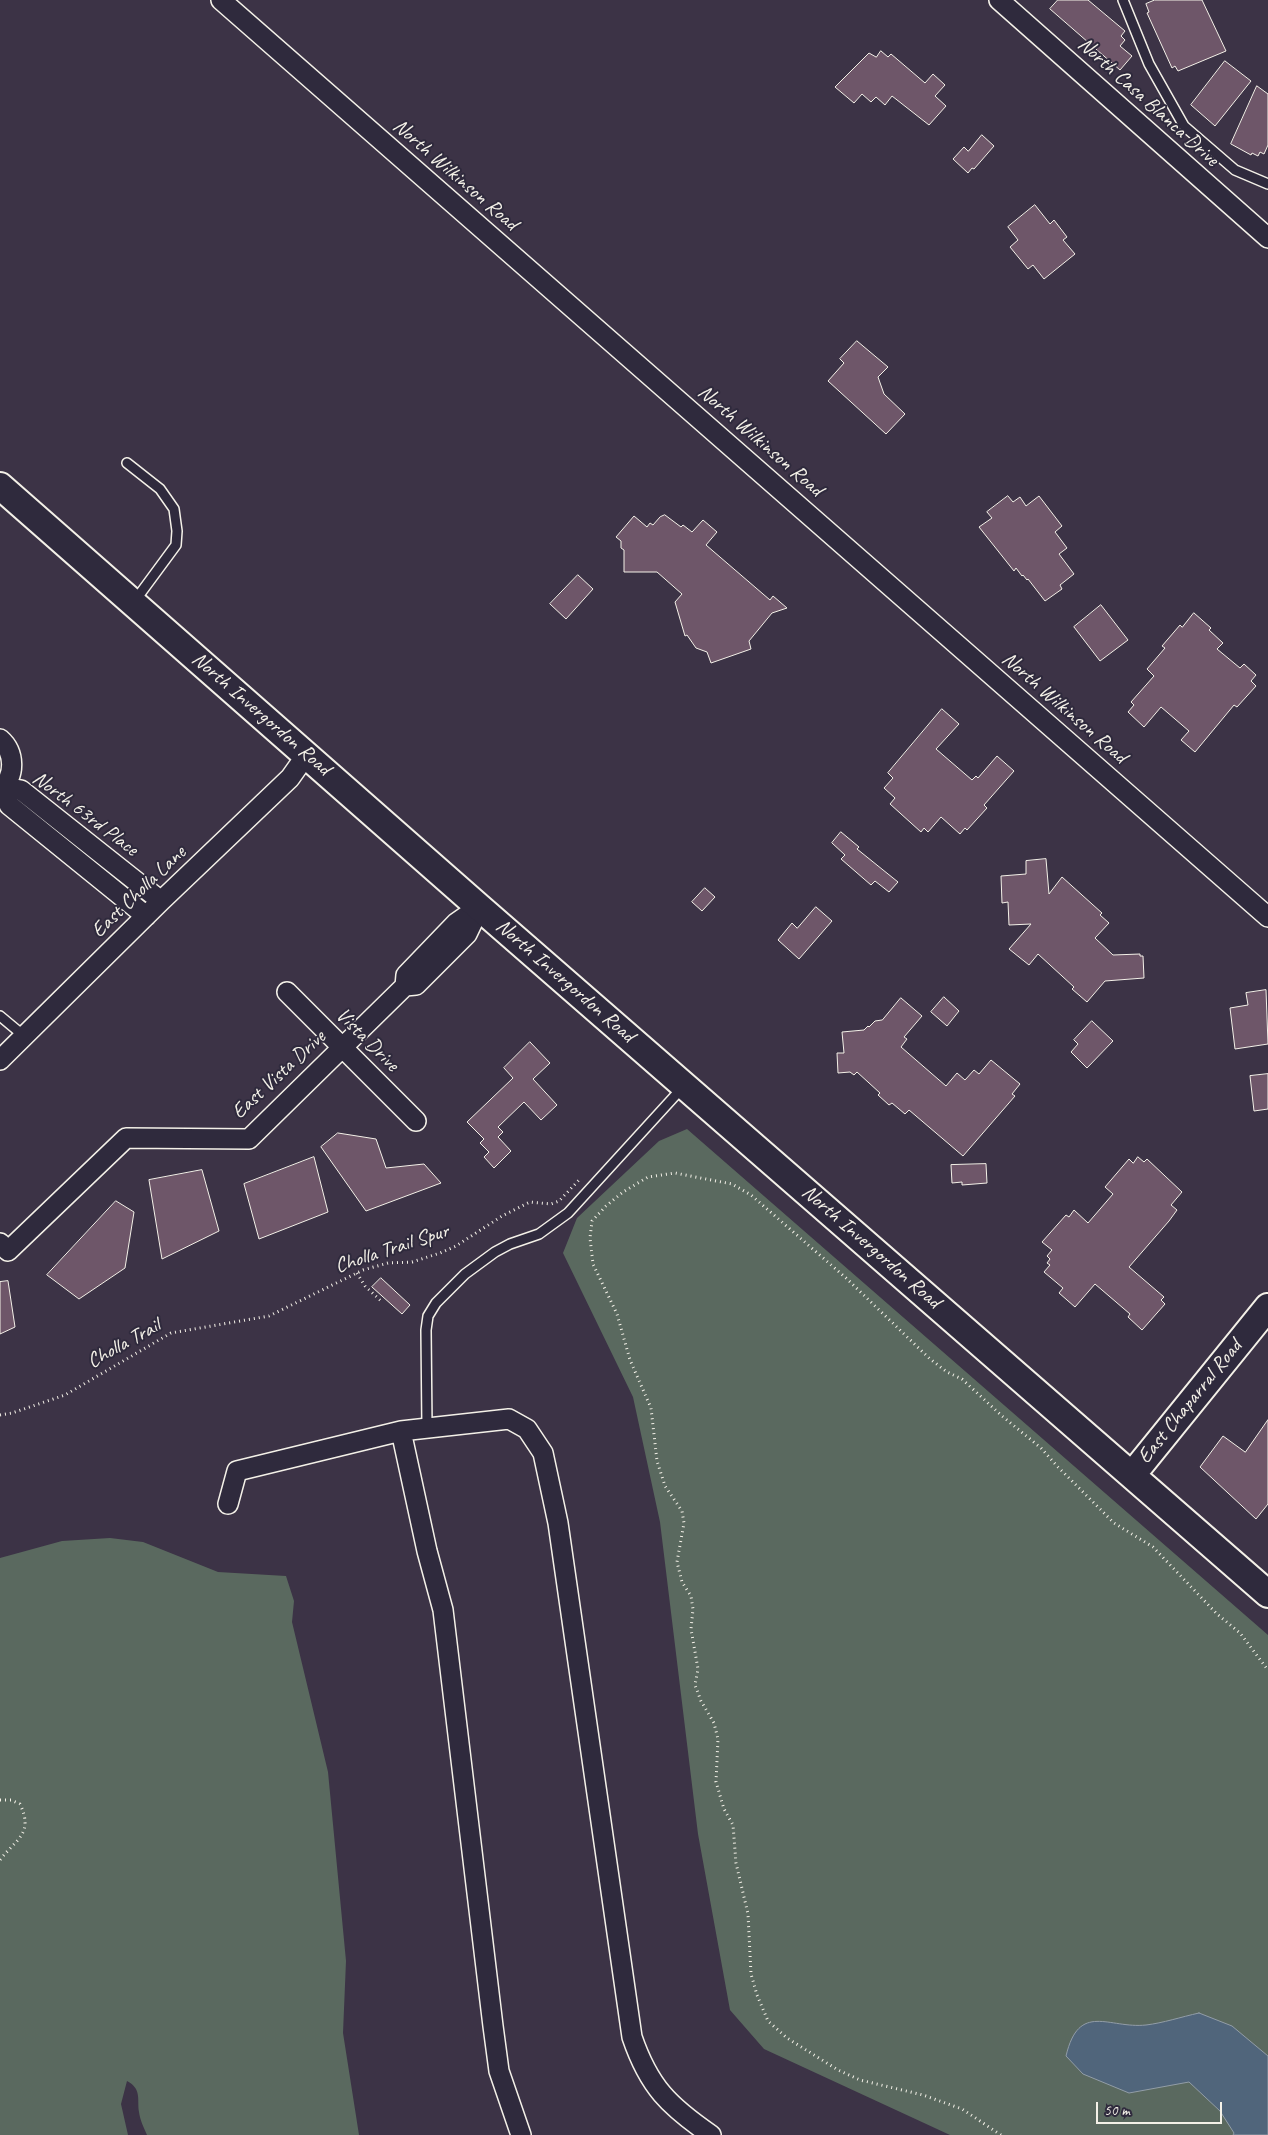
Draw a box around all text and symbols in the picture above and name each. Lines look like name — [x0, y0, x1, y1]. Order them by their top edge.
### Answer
street label: North Casa Blanca Drive — [1072, 32, 1224, 172]
street label: North Wilkinson Road — [387, 114, 523, 236]
street label: North Wilkinson Road — [692, 380, 828, 502]
street label: North Invergordon Road — [186, 647, 336, 781]
street label: North Wilkinson Road — [996, 647, 1132, 769]
street label: North 63rd Place — [27, 766, 143, 862]
street label: East Cholla Lane — [87, 841, 191, 943]
street label: North Invergordon Road — [490, 914, 640, 1048]
street label: Vista Drive — [330, 1003, 404, 1077]
street label: East Vista Drive — [227, 1025, 331, 1125]
street label: North Invergordon Road — [796, 1180, 946, 1314]
street label: Cholla Trail Spur — [332, 1219, 452, 1279]
street label: Cholla Trail — [83, 1314, 165, 1374]
street label: East Chaparral Road — [1132, 1335, 1248, 1469]
scale bar — [1098, 2092, 1224, 2124]
text: 50 m — [1104, 2101, 1130, 2120]

